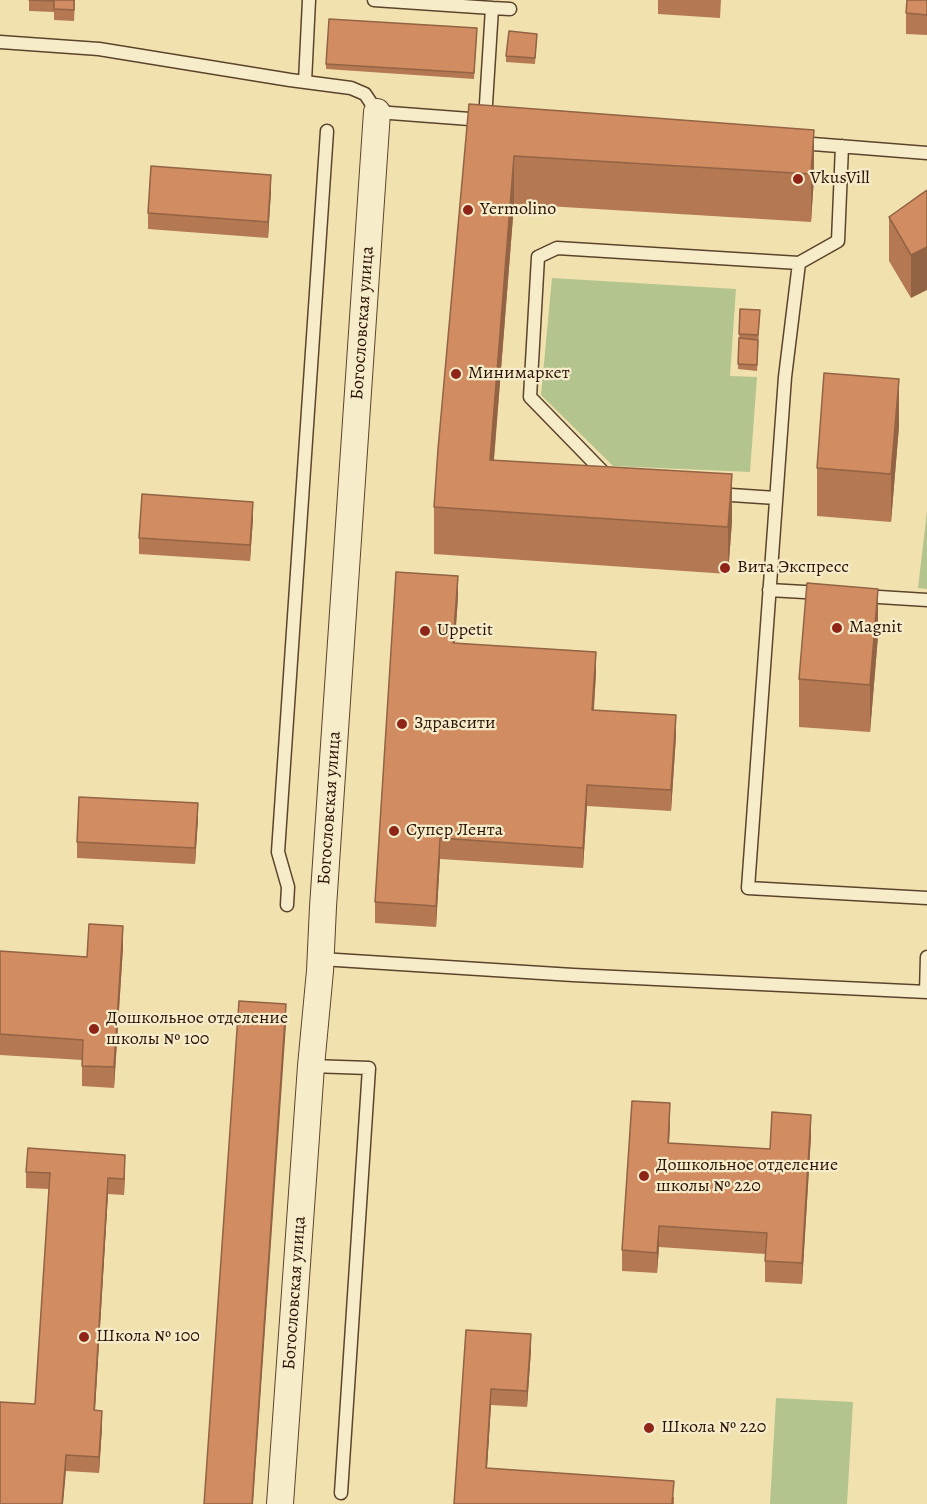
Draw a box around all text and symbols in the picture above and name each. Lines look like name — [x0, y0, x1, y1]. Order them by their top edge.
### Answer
place label: VkusVill — [810, 168, 870, 190]
marker: VkusVill — [791, 172, 805, 186]
place label: Yermolino — [480, 199, 556, 221]
marker: Yermolino — [461, 203, 475, 217]
street label: Богословская улица — [347, 245, 379, 401]
place label: Минимаркет — [468, 363, 570, 385]
marker: Минимаркет — [449, 367, 463, 381]
place label: Вита Экспресс — [737, 557, 849, 579]
marker: Вита Экспресс — [718, 561, 732, 575]
place label: Magnit — [849, 617, 902, 639]
place label: Uppetit — [437, 620, 493, 642]
marker: Magnit — [830, 621, 844, 635]
marker: Uppetit — [418, 624, 432, 638]
place label: Здравсити — [414, 713, 496, 735]
marker: Здравсити — [395, 717, 409, 731]
street label: Богословская улица — [314, 730, 346, 886]
place label: Супер Лента — [406, 820, 503, 842]
marker: Супер Лента — [387, 824, 401, 838]
place label: Дошкольное отделение школы № 100 — [106, 1008, 288, 1050]
marker: Дошкольное отделение школы № 100 — [87, 1022, 101, 1036]
place label: Дошкольное отделение школы № 220 — [656, 1155, 838, 1198]
marker: Дошкольное отделение школы № 220 — [637, 1169, 651, 1183]
street label: Богословская улица — [279, 1215, 311, 1371]
place label: Школа № 100 — [96, 1326, 200, 1348]
marker: Школа № 100 — [77, 1330, 91, 1344]
place label: Школа № 220 — [661, 1417, 766, 1439]
marker: Школа № 220 — [642, 1421, 656, 1435]

